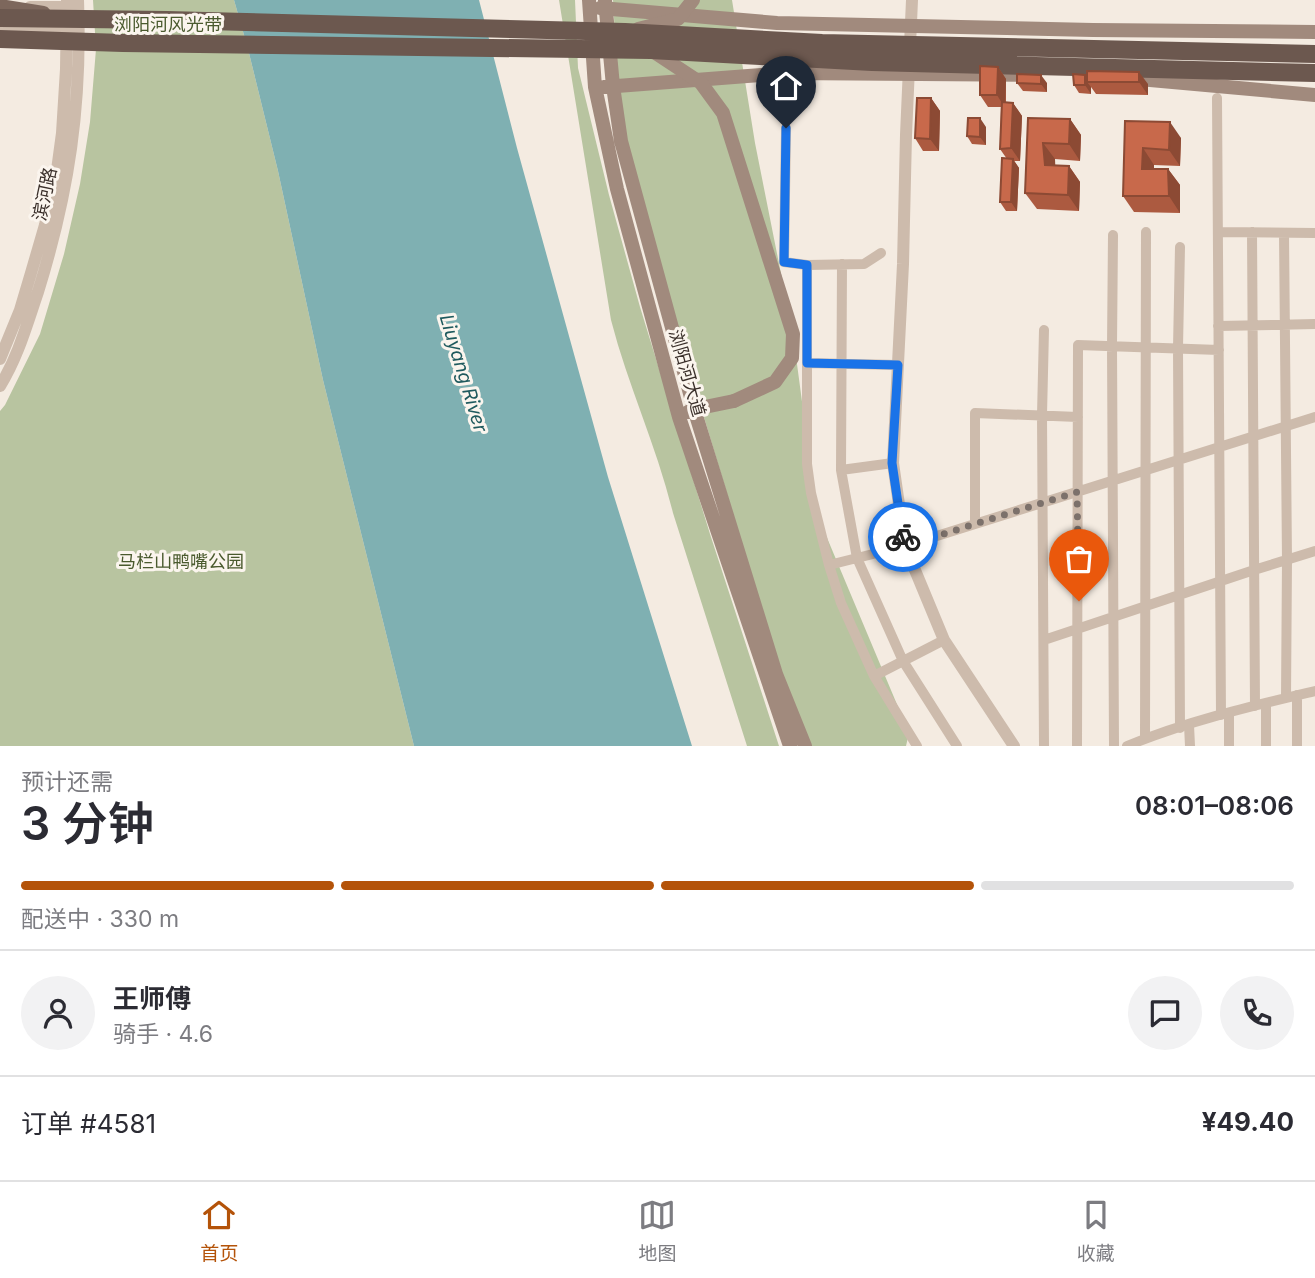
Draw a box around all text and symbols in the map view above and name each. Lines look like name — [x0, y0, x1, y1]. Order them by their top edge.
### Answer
park label: 浏阳河风光带 — [114, 14, 222, 35]
pin — [756, 56, 816, 128]
icon: home — [767, 67, 805, 105]
street label: 滨河路 — [29, 165, 60, 222]
water label: Liuyang River — [435, 311, 493, 436]
street label: 浏阳河大道 — [665, 327, 710, 419]
courier — [868, 502, 938, 572]
icon: bike — [884, 518, 922, 556]
pin — [1049, 529, 1109, 601]
icon: bag — [1060, 540, 1098, 578]
park label: 马栏山鸭嘴公园 — [118, 551, 244, 572]
text: 预计还需 — [21, 768, 113, 796]
text: 08:01–08:06 — [1135, 790, 1294, 821]
text: 3 分钟 — [21, 795, 154, 851]
text: 配送中 · 330 m — [21, 905, 179, 933]
button: person — [21, 976, 95, 1050]
button: chat — [1128, 976, 1202, 1050]
button: phone — [1220, 976, 1294, 1050]
text: 王师傅 — [113, 983, 191, 1014]
text: 骑手 · 4.6 — [113, 1020, 213, 1048]
text: ¥49.40 — [1202, 1106, 1294, 1137]
text: 订单 #4581 — [21, 1108, 156, 1139]
tab: 首页 — [200, 1196, 238, 1265]
tab: 地图 — [638, 1196, 677, 1265]
tab: 收藏 — [1077, 1196, 1115, 1265]

